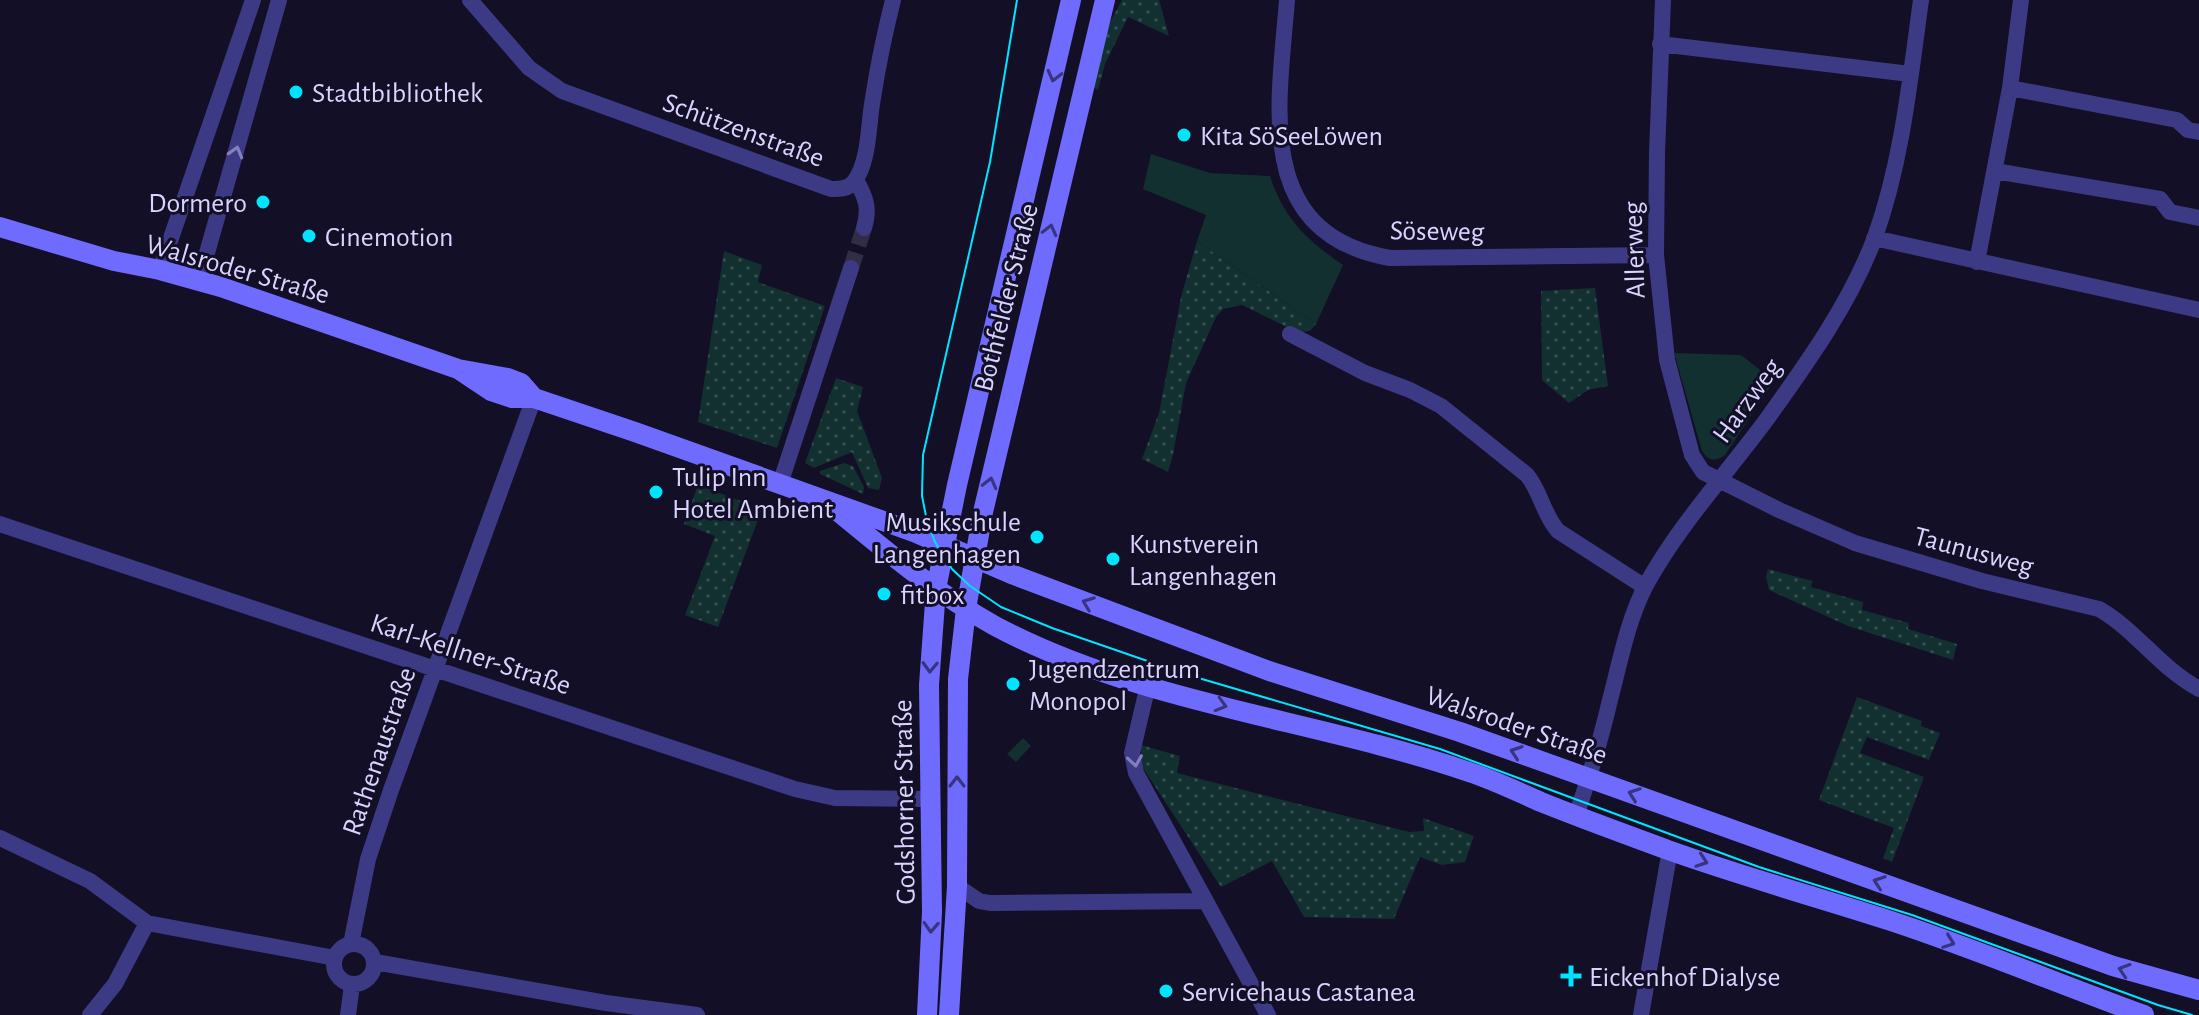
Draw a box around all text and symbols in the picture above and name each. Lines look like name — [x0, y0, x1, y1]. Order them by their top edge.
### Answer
one-way arrow — [1046, 69, 1063, 82]
place label: Stadtbibliothek — [312, 80, 483, 108]
marker: Stadtbibliothek — [287, 83, 305, 101]
street label: Schützenstraße — [659, 89, 828, 173]
place label: Kita SöSeeLöwen — [1200, 123, 1383, 151]
marker: Kita SöSeeLöwen — [1175, 126, 1193, 144]
one-way arrow — [227, 145, 244, 159]
place label: Dormero — [148, 190, 247, 218]
marker: Dormero — [254, 193, 272, 211]
street label: Bothfelder Straße — [970, 201, 1044, 394]
street label: Allerweg — [1619, 201, 1651, 299]
street label: Söseweg — [1390, 217, 1485, 247]
one-way arrow — [1041, 223, 1058, 237]
place label: Cinemotion — [325, 224, 453, 252]
marker: Cinemotion — [300, 227, 318, 245]
street label: Walsroder Straße — [142, 230, 333, 310]
street label: Harzweg — [1708, 354, 1788, 448]
place label: Tulip Inn Hotel Ambient — [672, 464, 833, 524]
one-way arrow — [980, 476, 997, 490]
marker: Tulip Inn Hotel Ambient — [647, 483, 665, 501]
place label: Musikschule Langenhagen — [873, 509, 1021, 569]
street label: Taunusweg — [1911, 523, 2037, 581]
marker: Musikschule Langenhagen — [1028, 528, 1046, 546]
place label: Kunstverein Langenhagen — [1129, 531, 1277, 591]
marker: Kunstverein Langenhagen — [1104, 550, 1122, 568]
place label: fitbox — [900, 582, 964, 610]
marker: fitbox — [875, 585, 893, 603]
one-way arrow — [1082, 596, 1096, 613]
street label: Karl-Kellner-Straße — [367, 609, 574, 701]
place label: Jugendzentrum Monopol — [1029, 656, 1200, 716]
one-way arrow — [922, 661, 939, 674]
street label: Rathenaustraße — [338, 664, 422, 839]
marker: Jugendzentrum Monopol — [1004, 675, 1022, 693]
street label: Walsroder Straße — [1422, 682, 1611, 770]
one-way arrow — [1214, 696, 1228, 713]
street label: Godshorner Straße — [889, 699, 921, 905]
one-way arrow — [1509, 745, 1523, 761]
one-way arrow — [1126, 754, 1143, 767]
one-way arrow — [948, 775, 966, 788]
one-way arrow — [1628, 787, 1642, 804]
one-way arrow — [1694, 852, 1708, 868]
one-way arrow — [1873, 875, 1887, 891]
one-way arrow — [923, 921, 940, 934]
one-way arrow — [1942, 933, 1956, 949]
one-way arrow — [2117, 963, 2131, 979]
place label: Eickenhof Dialyse — [1589, 964, 1781, 992]
marker: Eickenhof Dialyse — [1560, 965, 1582, 987]
place label: Servicehaus Castanea — [1182, 979, 1416, 1007]
marker: Servicehaus Castanea — [1157, 982, 1175, 1000]

